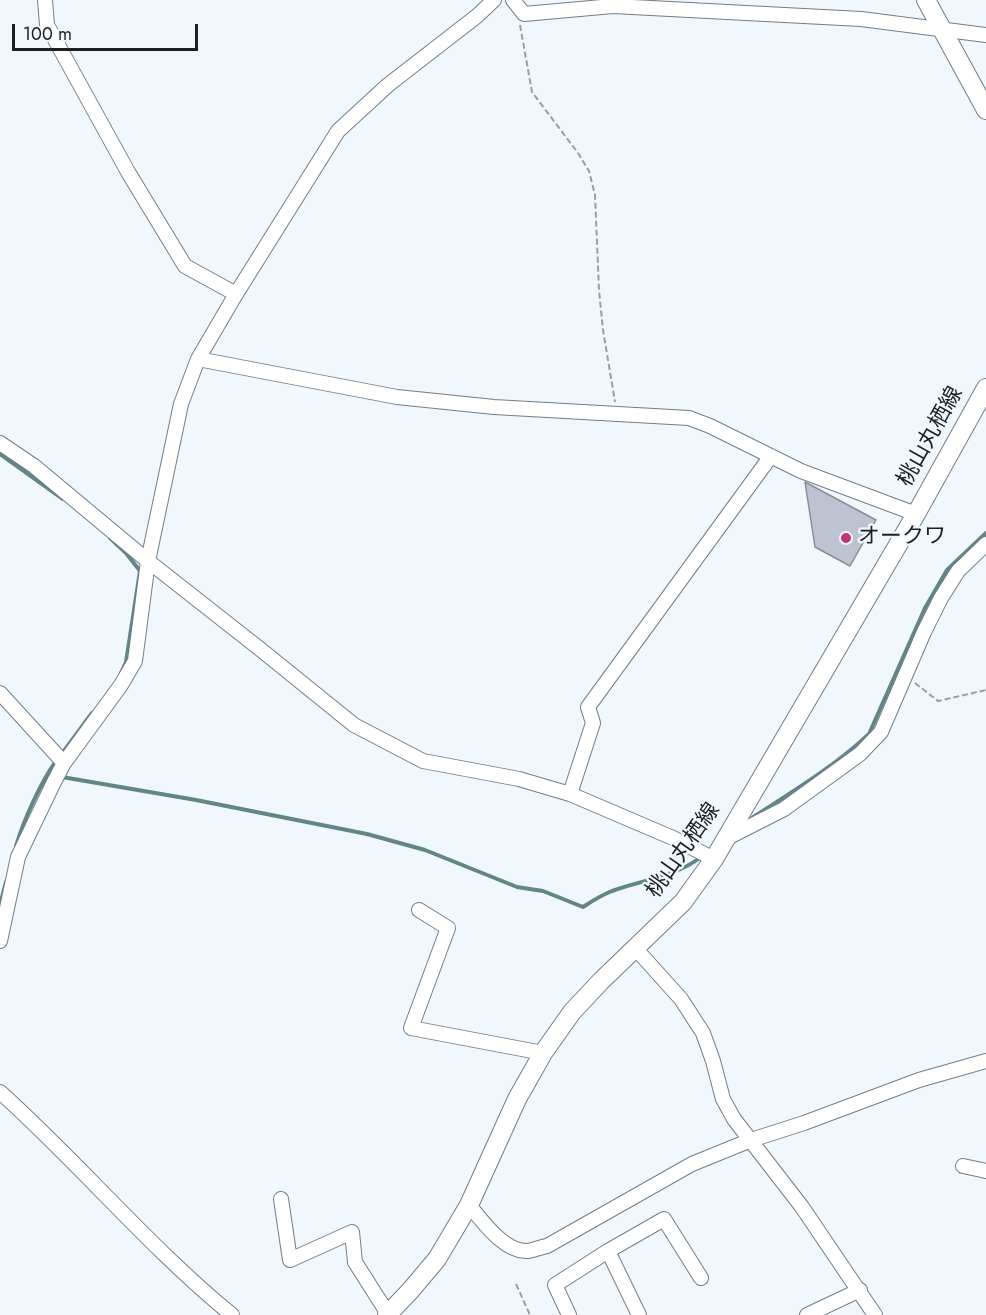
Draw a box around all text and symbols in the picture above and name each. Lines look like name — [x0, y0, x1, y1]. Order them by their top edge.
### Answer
scale bar — [15, 12, 201, 50]
text: 100 m — [23, 21, 72, 47]
street label: 桃山丸栖線 — [893, 382, 969, 492]
place label: オークワ — [858, 525, 946, 551]
marker: オークワ — [839, 531, 853, 545]
street label: 桃山丸栖線 — [642, 798, 726, 904]

